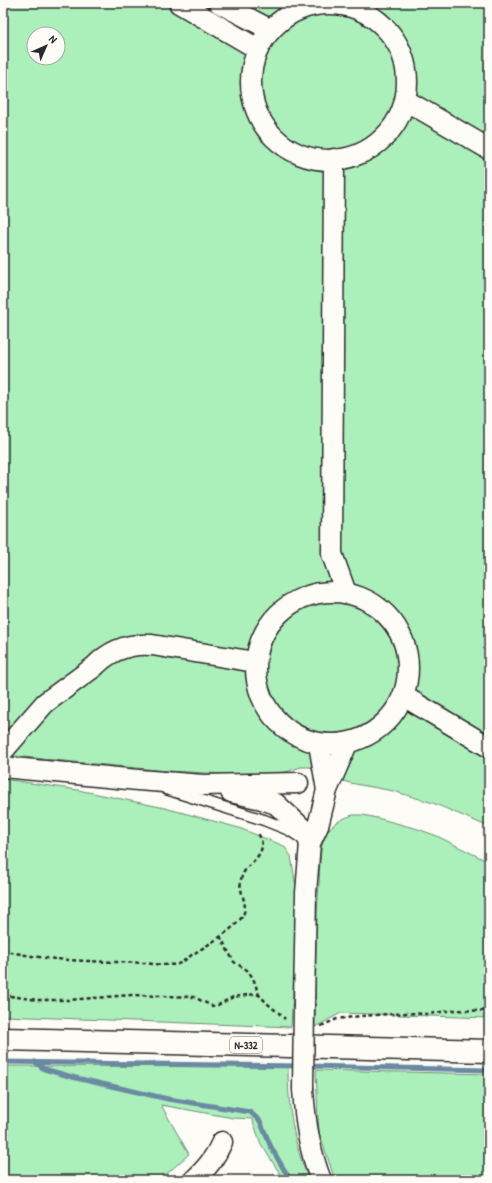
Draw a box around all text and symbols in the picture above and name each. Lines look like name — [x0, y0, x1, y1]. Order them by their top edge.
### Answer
north arrow — [26, 26, 66, 66]
text: N — [46, 32, 60, 46]
road number: N-332 — [230, 1037, 262, 1053]

